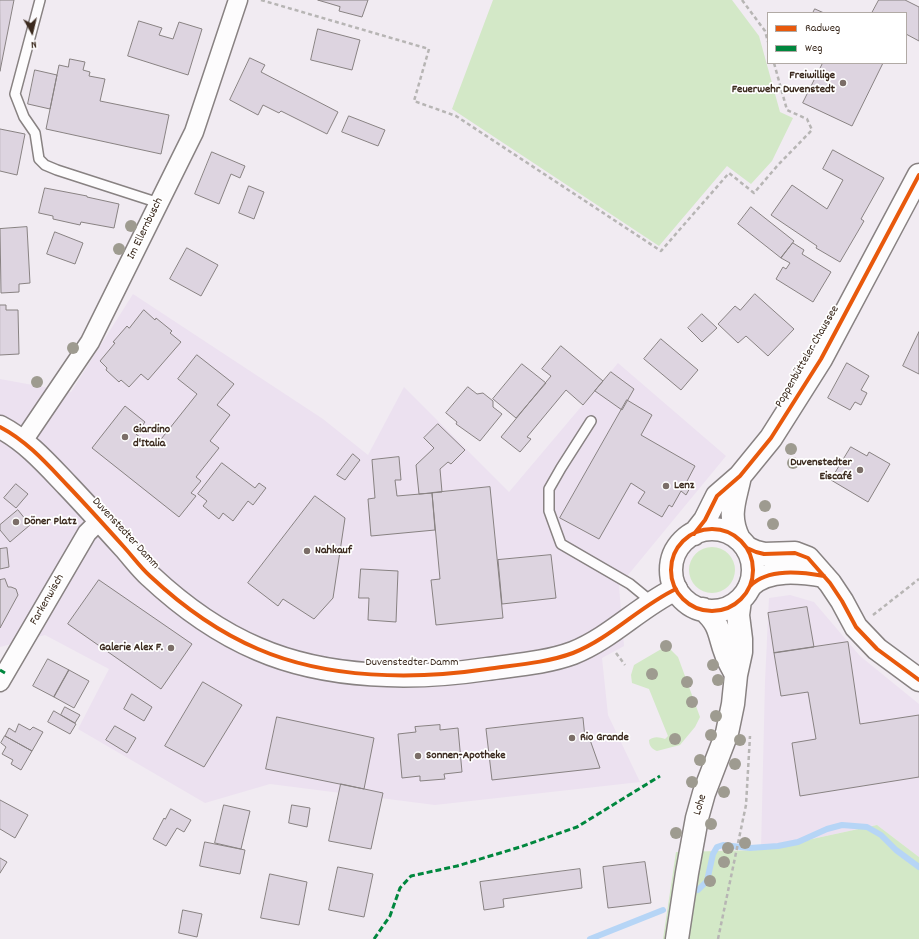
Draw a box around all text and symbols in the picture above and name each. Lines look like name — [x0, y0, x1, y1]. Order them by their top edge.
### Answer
north arrow — [12, 12, 52, 52]
legend — [767, 12, 907, 64]
text: Radweg — [805, 20, 840, 37]
text: N — [30, 36, 37, 52]
text: Weg — [805, 40, 822, 57]
place label: Freiwillige Feuerwehr Duvenstedt — [732, 69, 835, 97]
marker: Freiwillige Feuerwehr Duvenstedt — [838, 78, 848, 88]
street label: Im Ellernbusch — [125, 196, 167, 262]
street label: Poppenbütteler Chaussee — [773, 303, 843, 411]
place label: Giardino d'Italia — [133, 423, 170, 451]
marker: Giardino d'Italia — [120, 432, 130, 442]
place label: Duvenstedter Eiscafé — [790, 456, 852, 484]
marker: Duvenstedter Eiscafé — [855, 465, 865, 475]
place label: Lenz — [674, 479, 694, 493]
marker: Lenz — [661, 481, 671, 491]
street label: Duvenstedter Damm — [88, 495, 162, 573]
place label: Döner Platz — [24, 515, 76, 529]
marker: Döner Platz — [11, 517, 21, 527]
place label: Nahkauf — [315, 544, 352, 558]
marker: Nahkauf — [302, 546, 312, 556]
street label: Farkenwisch — [28, 572, 68, 628]
place label: Galerie Alex F. — [99, 641, 163, 655]
marker: Galerie Alex F. — [166, 643, 176, 653]
street label: Duvenstedter Damm — [366, 656, 458, 670]
place label: Rio Grande — [580, 731, 629, 745]
marker: Rio Grande — [567, 733, 577, 743]
place label: Sonnen-Apotheke — [426, 749, 505, 763]
marker: Sonnen-Apotheke — [413, 751, 423, 761]
street label: Lohe — [691, 793, 711, 817]

